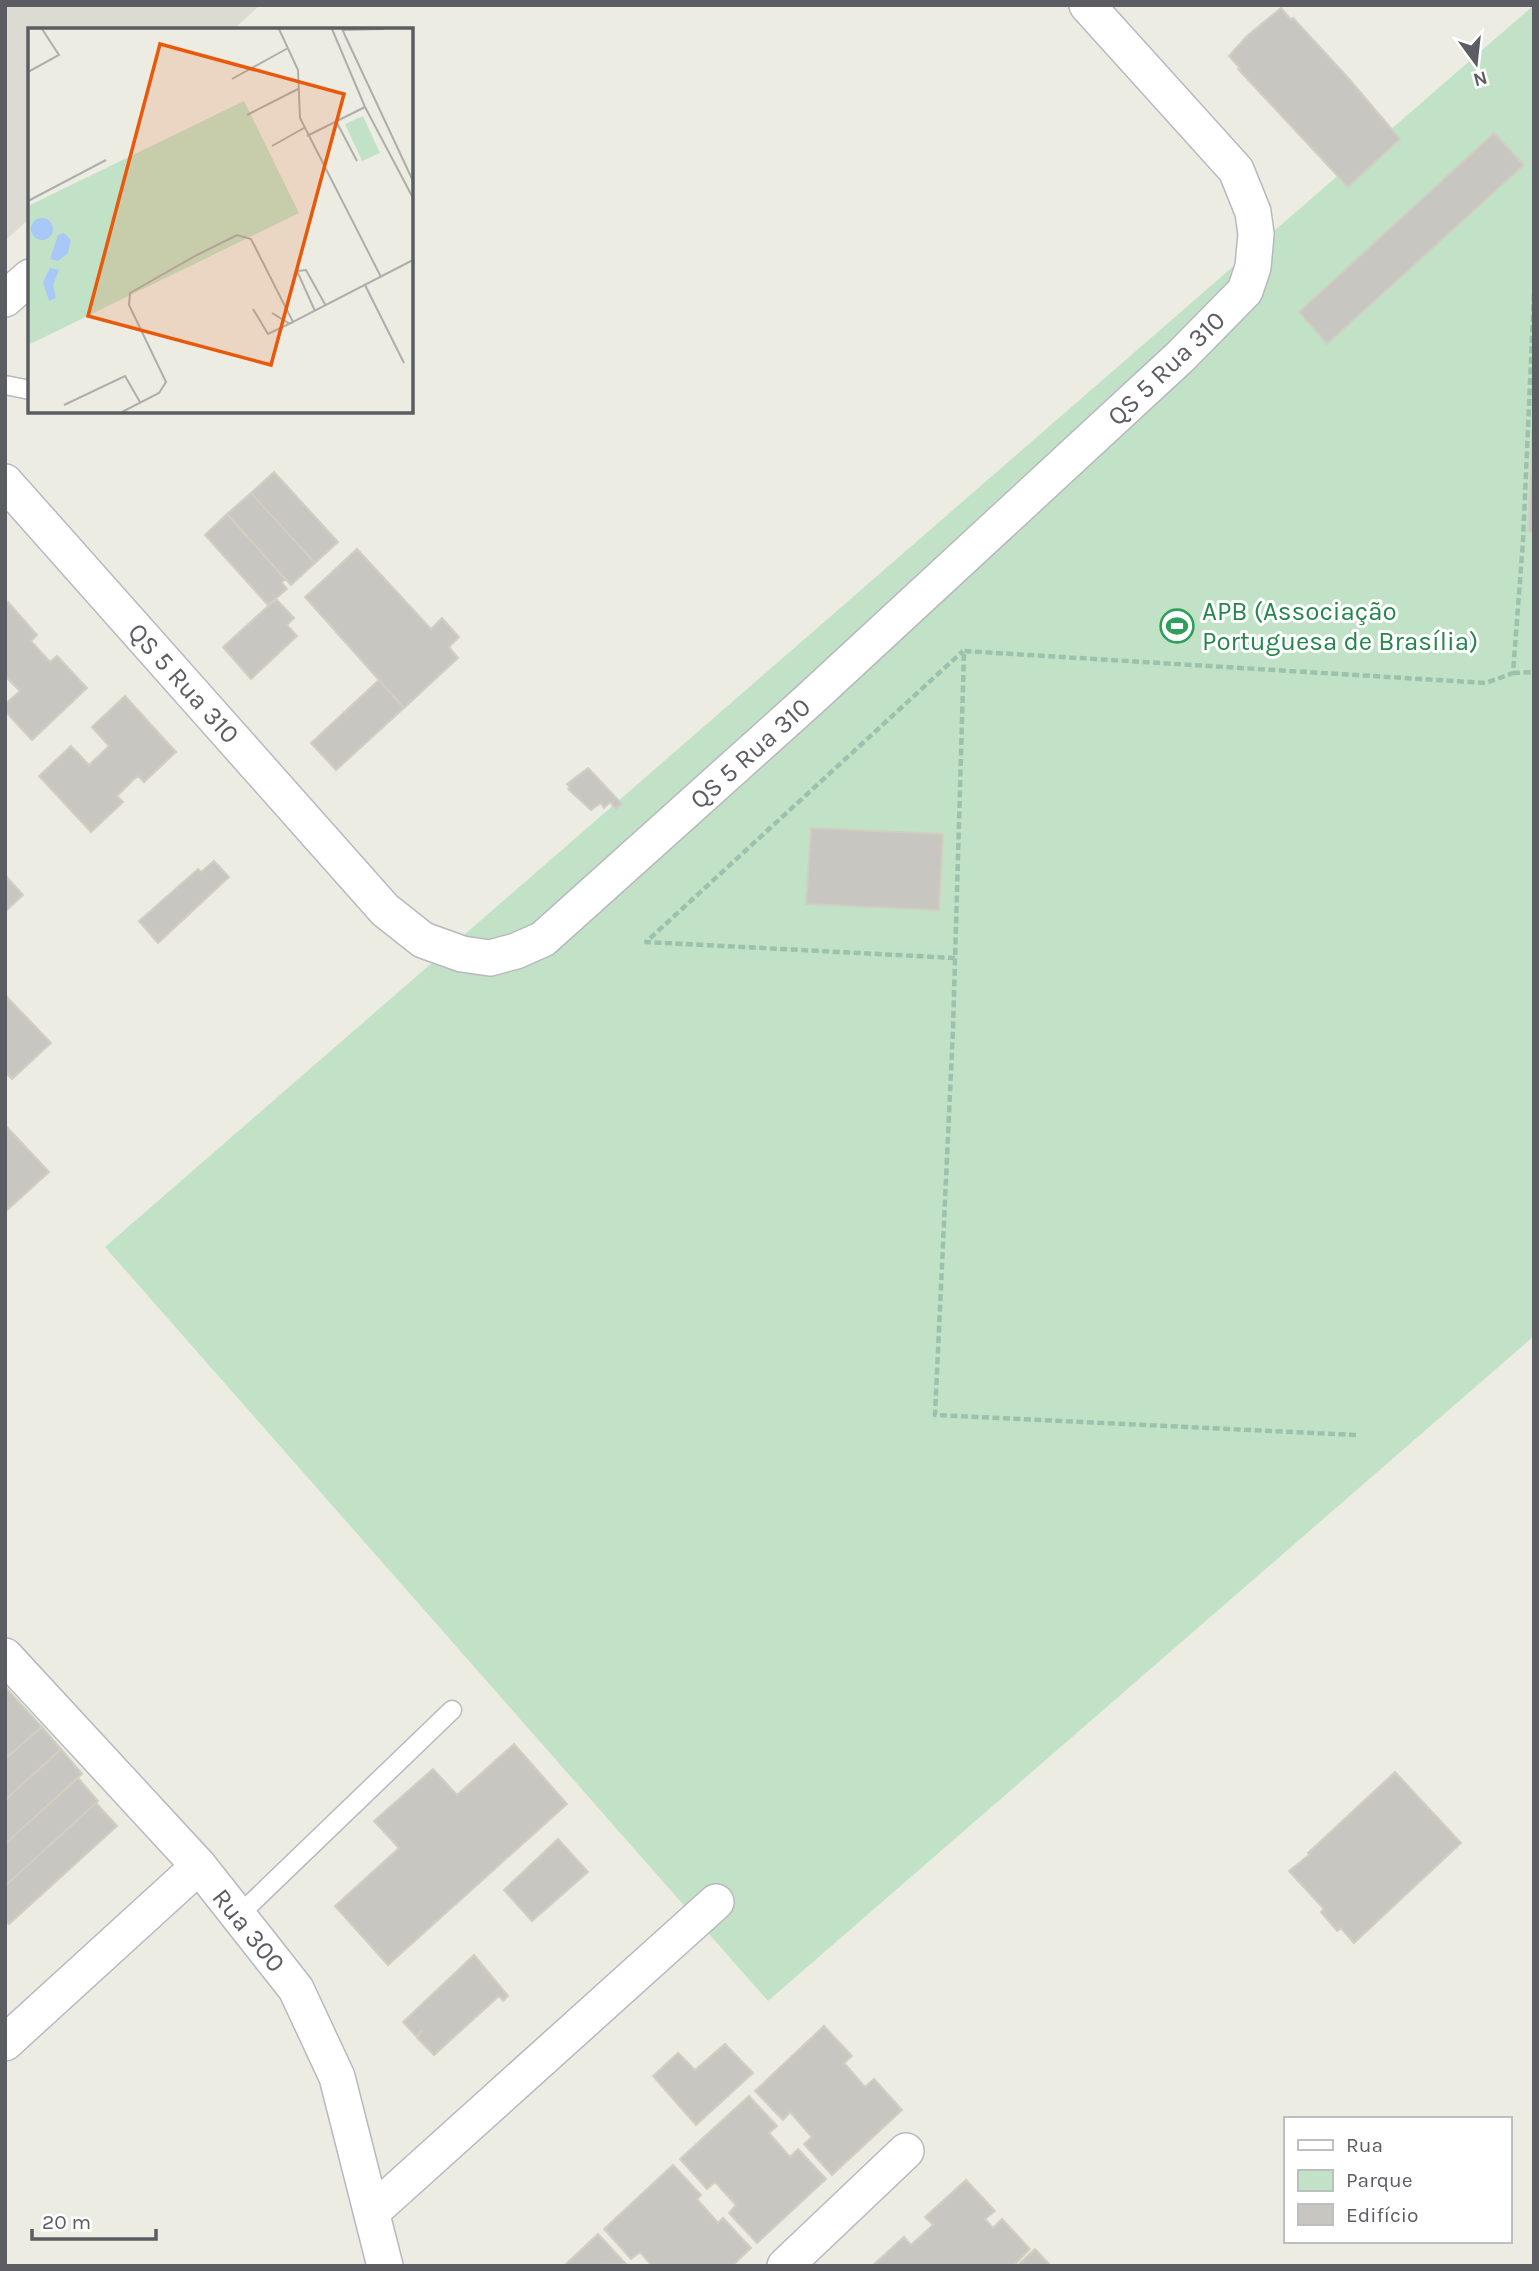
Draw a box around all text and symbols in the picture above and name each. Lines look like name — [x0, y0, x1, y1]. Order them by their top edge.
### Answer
inset map — [28, 28, 413, 413]
north arrow — [1441, 28, 1511, 98]
text: N — [1471, 66, 1490, 91]
street label: QS 5 Rua 310 — [1101, 305, 1232, 432]
place label: APB (Associação Portuguesa de Brasília) — [1202, 596, 1478, 657]
sports icon: APB (Associação Portuguesa de Brasília) — [1158, 607, 1196, 645]
street label: QS 5 Rua 310 — [122, 617, 246, 750]
street label: QS 5 Rua 310 — [684, 691, 817, 815]
street label: Rua 300 — [206, 1882, 292, 1978]
legend — [1284, 2117, 1511, 2243]
text: Rua — [1346, 2133, 1383, 2157]
text: Parque — [1346, 2168, 1413, 2192]
scale bar — [32, 2198, 156, 2242]
text: Edifício — [1346, 2203, 1419, 2227]
text: 20 m — [42, 2210, 91, 2234]

